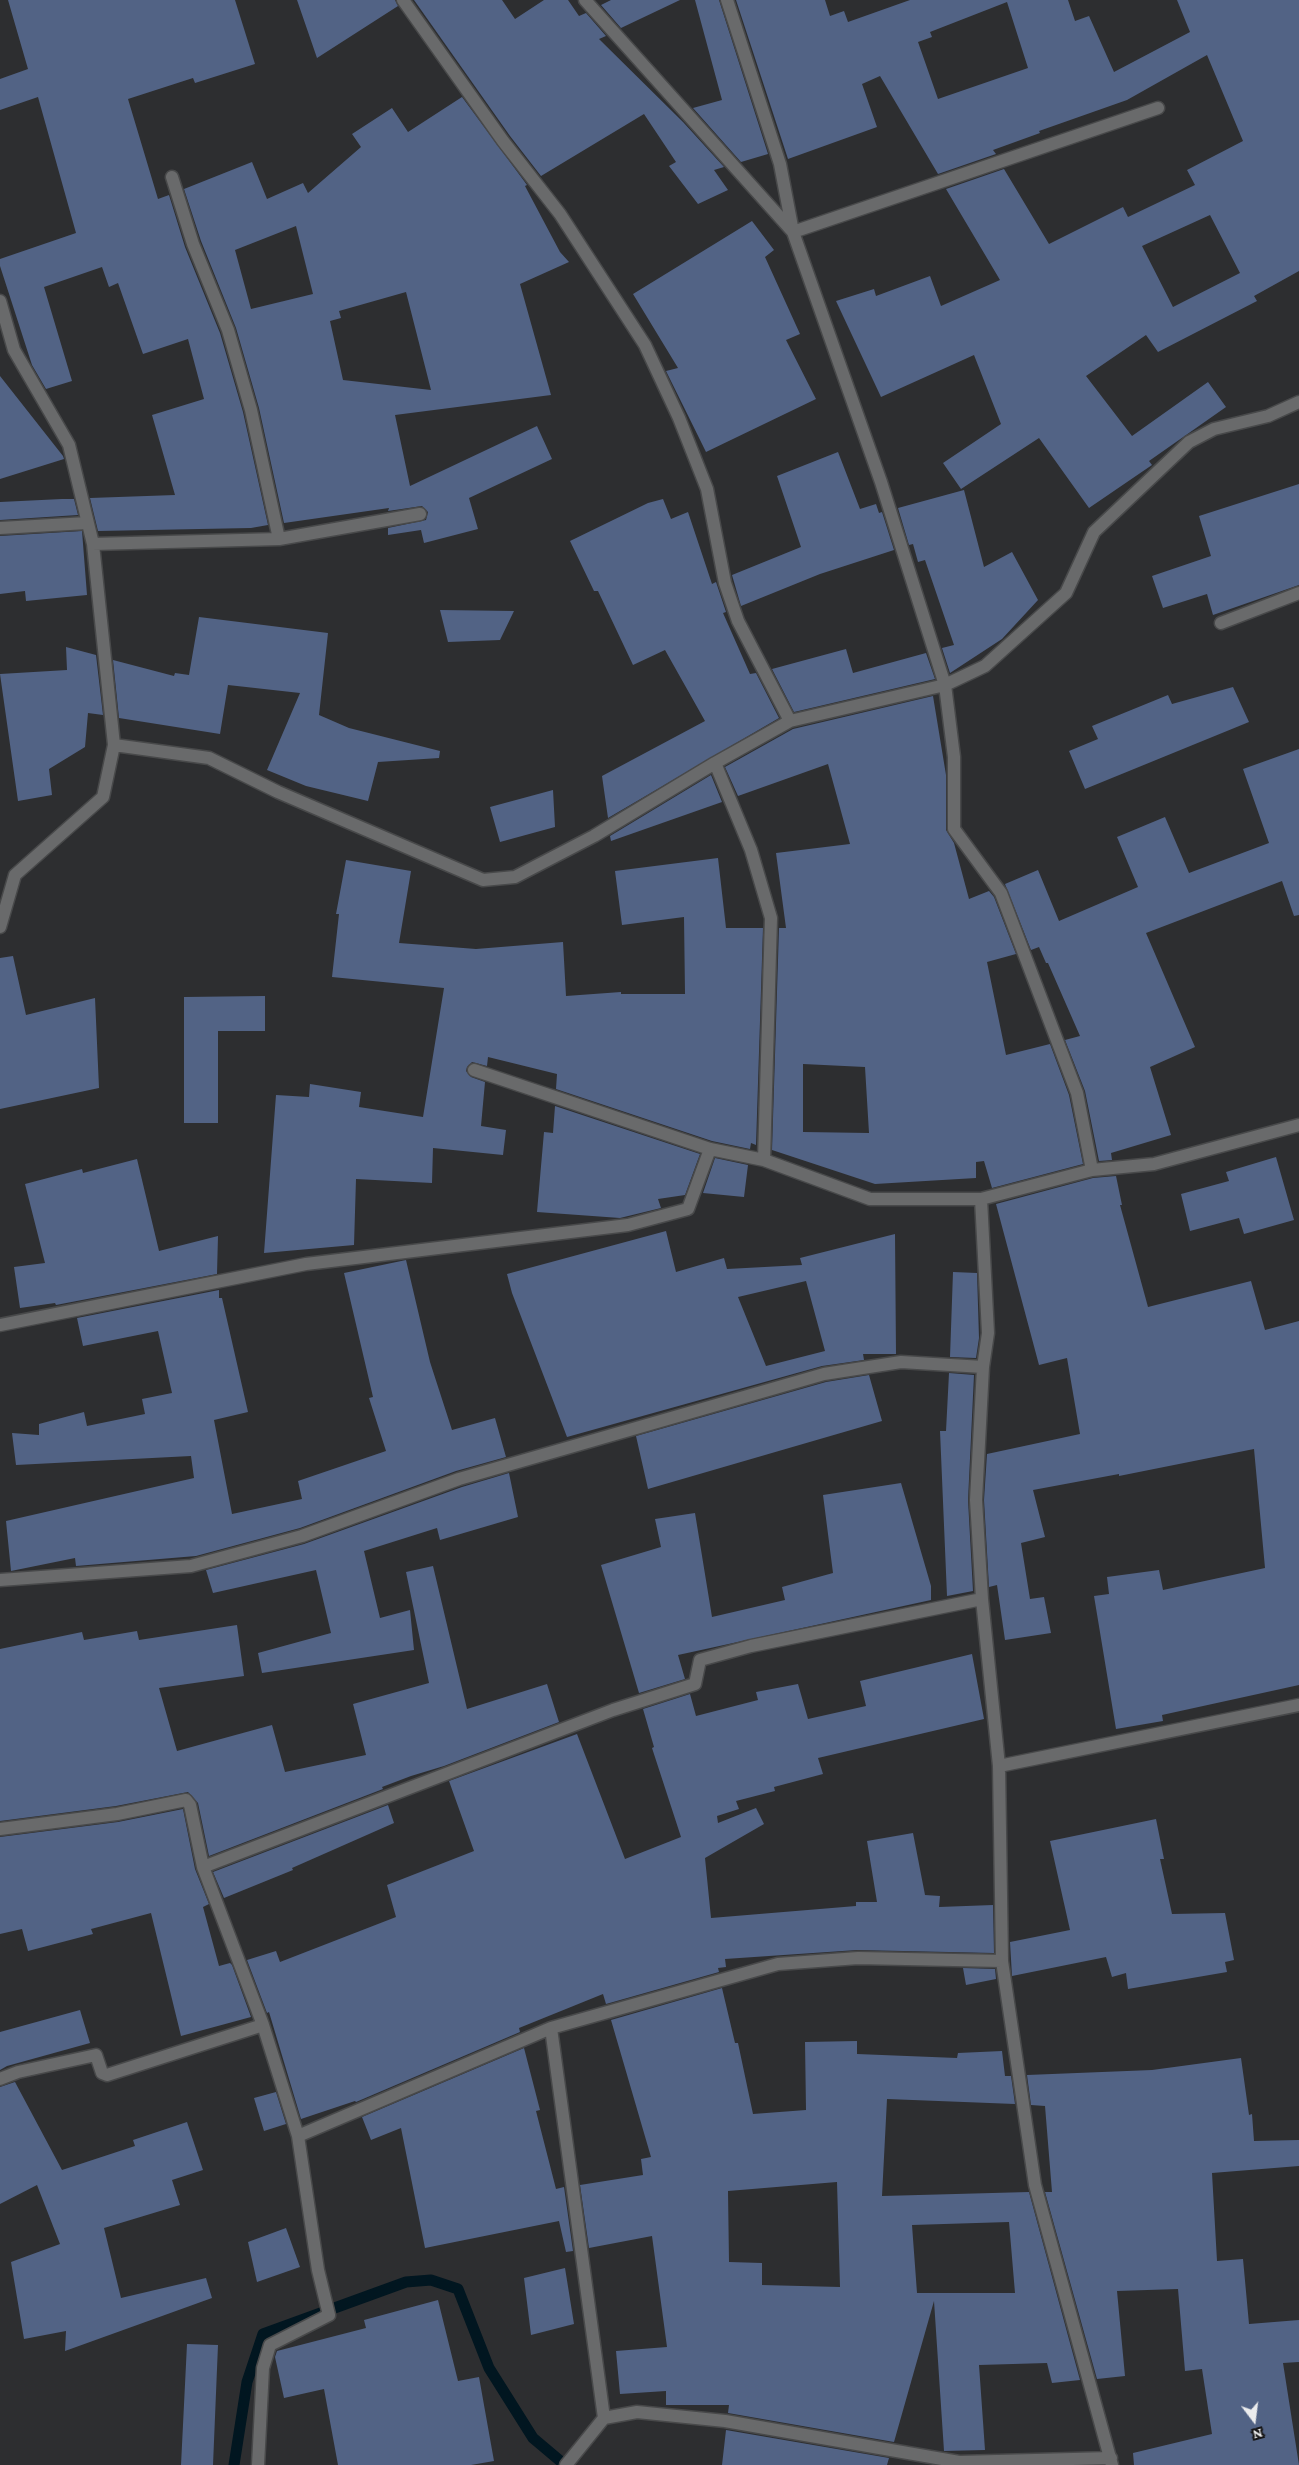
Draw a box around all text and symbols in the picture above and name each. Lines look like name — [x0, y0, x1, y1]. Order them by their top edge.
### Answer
north arrow — [1229, 2395, 1279, 2445]
text: N — [1251, 2426, 1265, 2443]

